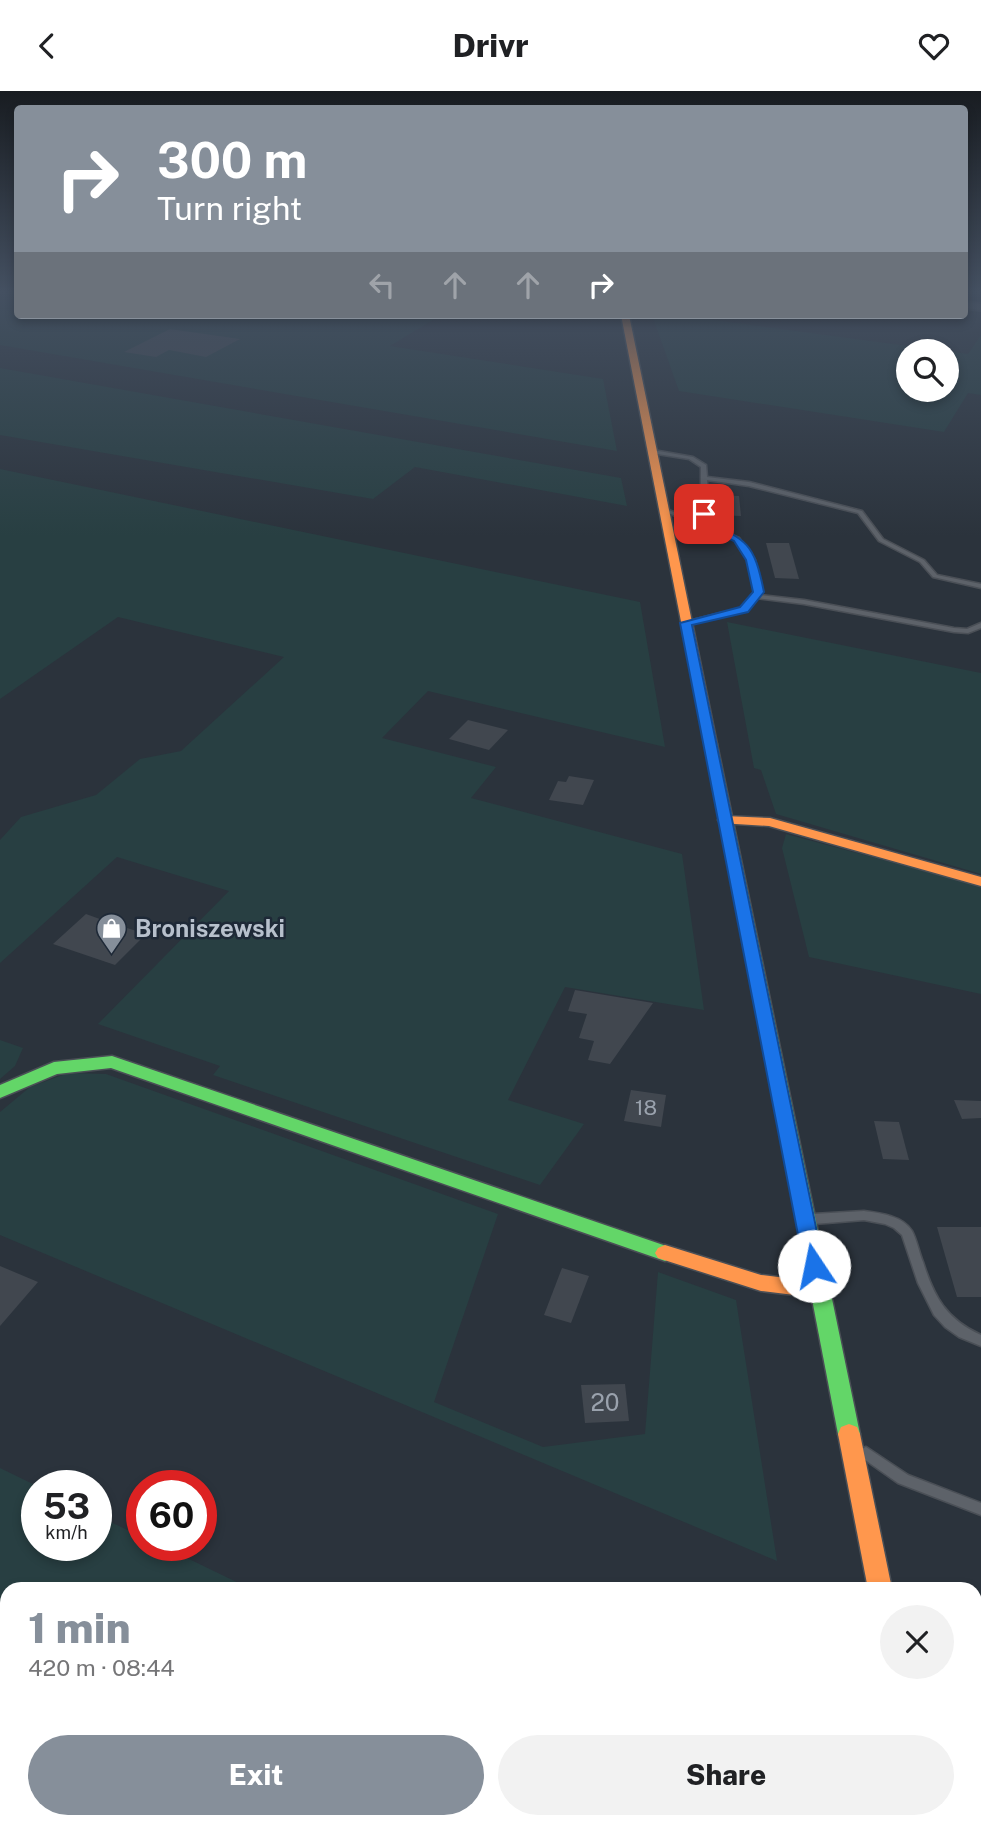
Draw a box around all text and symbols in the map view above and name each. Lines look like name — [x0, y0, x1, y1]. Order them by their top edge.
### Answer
icon: back — [28, 27, 66, 65]
text: Drivr — [452, 27, 529, 64]
icon: heart — [915, 27, 953, 65]
text: 300 m — [157, 131, 307, 189]
icon: right — [42, 133, 133, 224]
text: Turn right — [157, 190, 302, 227]
icon: left — [363, 266, 401, 304]
icon: ahead — [436, 266, 474, 304]
icon: ahead — [509, 266, 547, 304]
icon: right — [582, 266, 620, 304]
map controls — [896, 339, 959, 402]
button: search — [896, 339, 959, 402]
pin — [674, 484, 734, 544]
icon: arrive — [685, 495, 723, 533]
shop icon: Broniszewski — [95, 912, 129, 956]
place label: Broniszewski — [135, 914, 285, 942]
house number: 18 — [635, 1095, 657, 1120]
position arrow — [777, 1229, 851, 1303]
house number: 20 — [591, 1388, 620, 1416]
speed limit sign: 60 — [126, 1470, 217, 1561]
text: 53 — [43, 1486, 90, 1527]
text: km/h — [45, 1522, 88, 1543]
text: 1 min — [28, 1603, 131, 1652]
button: close — [880, 1605, 954, 1679]
text: 420 m · 08:44 — [28, 1654, 175, 1681]
button: Exit — [28, 1735, 484, 1815]
button: Share — [498, 1735, 954, 1815]

